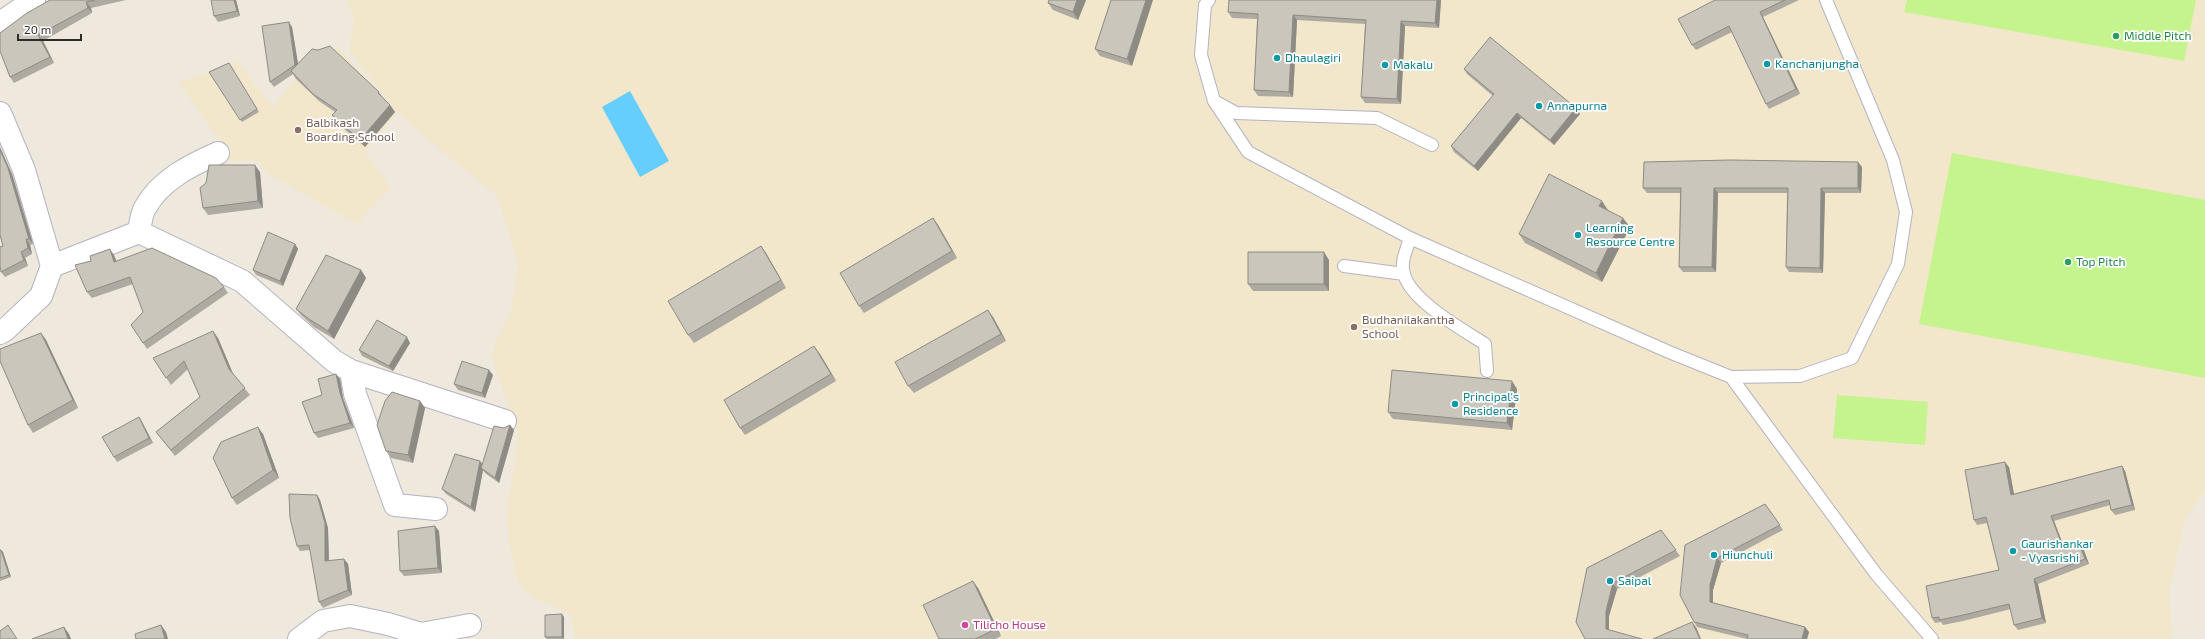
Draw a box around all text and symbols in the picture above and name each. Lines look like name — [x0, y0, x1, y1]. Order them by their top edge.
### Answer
scale bar — [18, 16, 81, 42]
text: 20 m — [24, 22, 51, 36]
place label: Middle Pitch — [2124, 28, 2191, 42]
marker: Middle Pitch — [2111, 31, 2121, 41]
place label: Dhaulagiri — [1285, 50, 1341, 64]
marker: Dhaulagiri — [1272, 53, 1282, 63]
place label: Kanchanjungha — [1775, 56, 1859, 71]
place label: Makalu — [1393, 57, 1433, 71]
marker: Kanchanjungha — [1762, 59, 1772, 69]
marker: Makalu — [1380, 60, 1390, 70]
place label: Annapurna — [1547, 98, 1607, 112]
marker: Annapurna — [1534, 101, 1544, 111]
place label: Balbikash Boarding School — [306, 115, 395, 143]
marker: Balbikash Boarding School — [293, 125, 303, 135]
place label: Learning Resource Centre — [1586, 220, 1675, 248]
marker: Learning Resource Centre — [1573, 230, 1583, 240]
place label: Top Pitch — [2076, 254, 2126, 268]
marker: Top Pitch — [2063, 257, 2073, 267]
place label: Budhanilakantha School — [1362, 312, 1455, 340]
marker: Budhanilakantha School — [1349, 322, 1359, 332]
place label: Principal's Residence — [1463, 389, 1519, 417]
marker: Principal's Residence — [1450, 399, 1460, 409]
place label: Gaurishankar - Vyasrishi — [2021, 536, 2094, 564]
marker: Gaurishankar - Vyasrishi — [2008, 546, 2018, 556]
place label: Hiunchuli — [1722, 547, 1773, 561]
marker: Hiunchuli — [1709, 550, 1719, 560]
place label: Saipal — [1618, 573, 1652, 587]
marker: Saipal — [1605, 576, 1615, 586]
place label: Tilicho House — [973, 617, 1046, 631]
marker: Tilicho House — [960, 620, 970, 630]

